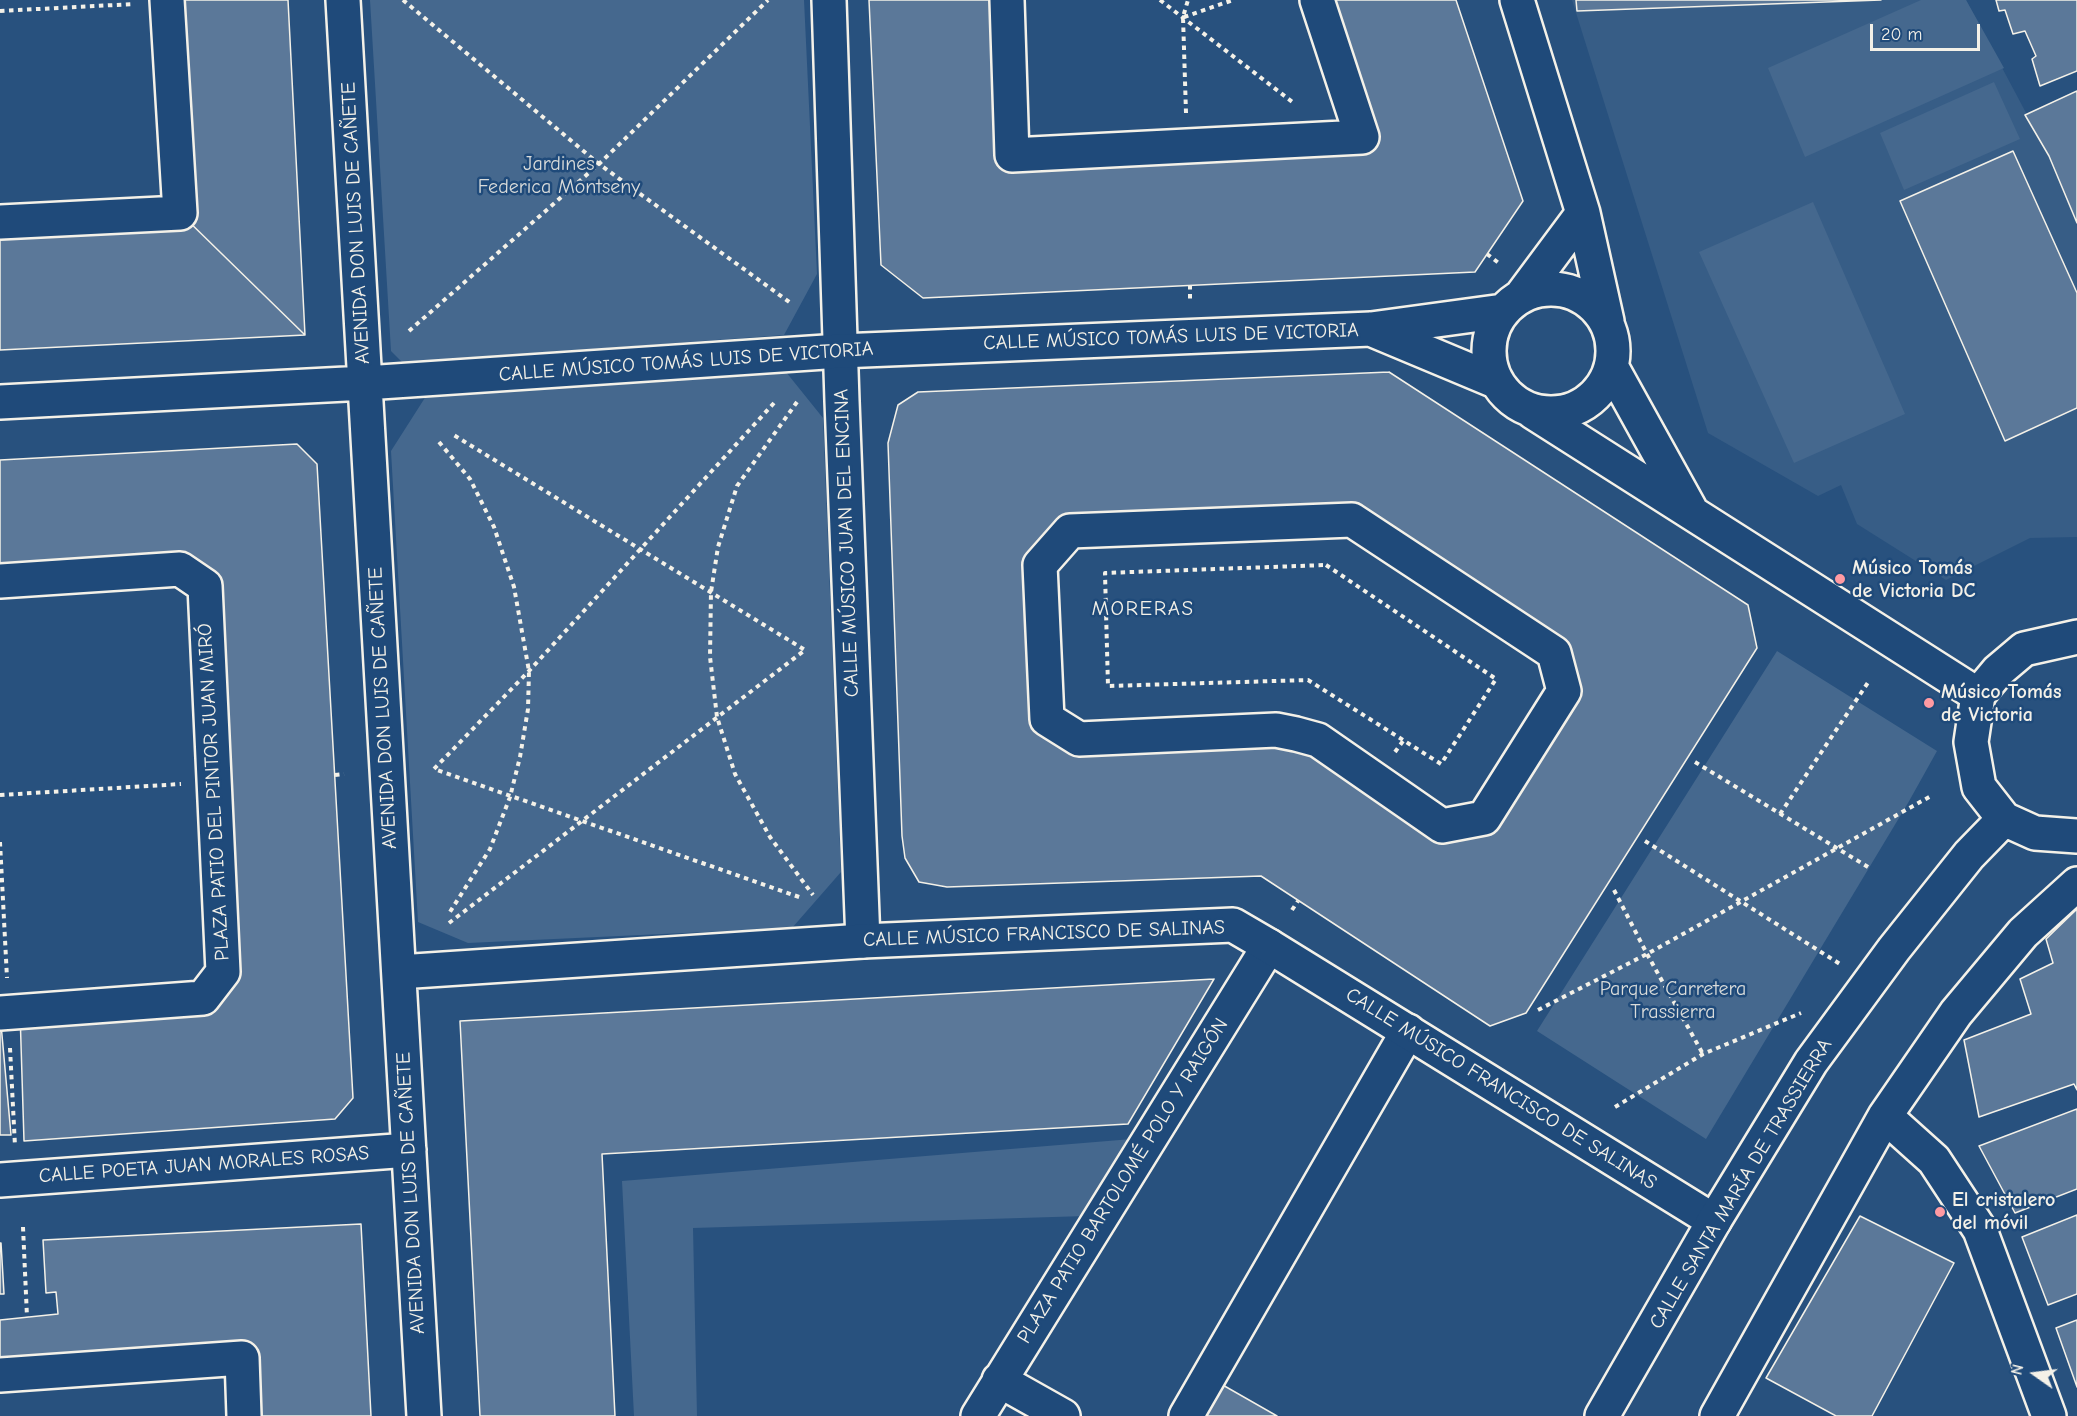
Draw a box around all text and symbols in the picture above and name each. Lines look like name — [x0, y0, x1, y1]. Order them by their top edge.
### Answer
scale bar — [1873, 12, 1982, 50]
text: 20 m — [1881, 24, 1922, 45]
street label: AVENIDA DON LUIS DE CAÑETE — [337, 81, 375, 365]
park label: Jardines Federica Montseny — [478, 152, 640, 199]
street label: CALLE MÚSICO TOMÁS LUIS DE VICTORIA — [983, 318, 1359, 356]
street label: CALLE MÚSICO TOMÁS LUIS DE VICTORIA — [498, 337, 874, 387]
street label: CALLE MÚSICO JUAN DEL ENCINA — [830, 388, 864, 698]
place label: Músico Tomás de Victoria DC — [1852, 556, 1975, 603]
street label: AVENIDA DON LUIS DE CAÑETE — [364, 566, 402, 850]
marker: Músico Tomás de Victoria DC — [1833, 572, 1847, 586]
district label: MORERAS — [1091, 596, 1195, 622]
street label: PLAZA PATIO DEL PINTOR JUAN MIRÓ — [193, 622, 235, 962]
place label: Músico Tomás de Victoria — [1941, 680, 2061, 727]
marker: Músico Tomás de Victoria — [1922, 696, 1936, 710]
street label: CALLE MÚSICO FRANCISCO DE SALINAS — [863, 916, 1225, 952]
park label: Parque Carretera Trassierra — [1600, 977, 1746, 1024]
street label: CALLE MÚSICO FRANCISCO DE SALINAS — [1341, 983, 1661, 1195]
street label: PLAZA PATIO BARTOLOMÉ POLO Y RAIGÓN — [1012, 1014, 1234, 1348]
street label: CALLE SANTA MARÍA DE TRASSIERRA — [1645, 1034, 1837, 1334]
street label: AVENIDA DON LUIS DE CAÑETE — [392, 1051, 430, 1335]
street label: CALLE POETA JUAN MORALES ROSAS — [38, 1141, 370, 1189]
place label: El cristalero del móvil — [1952, 1188, 2055, 1235]
marker: El cristalero del móvil — [1933, 1205, 1947, 1219]
north arrow — [2005, 1344, 2065, 1404]
text: N — [2008, 1362, 2028, 1377]

